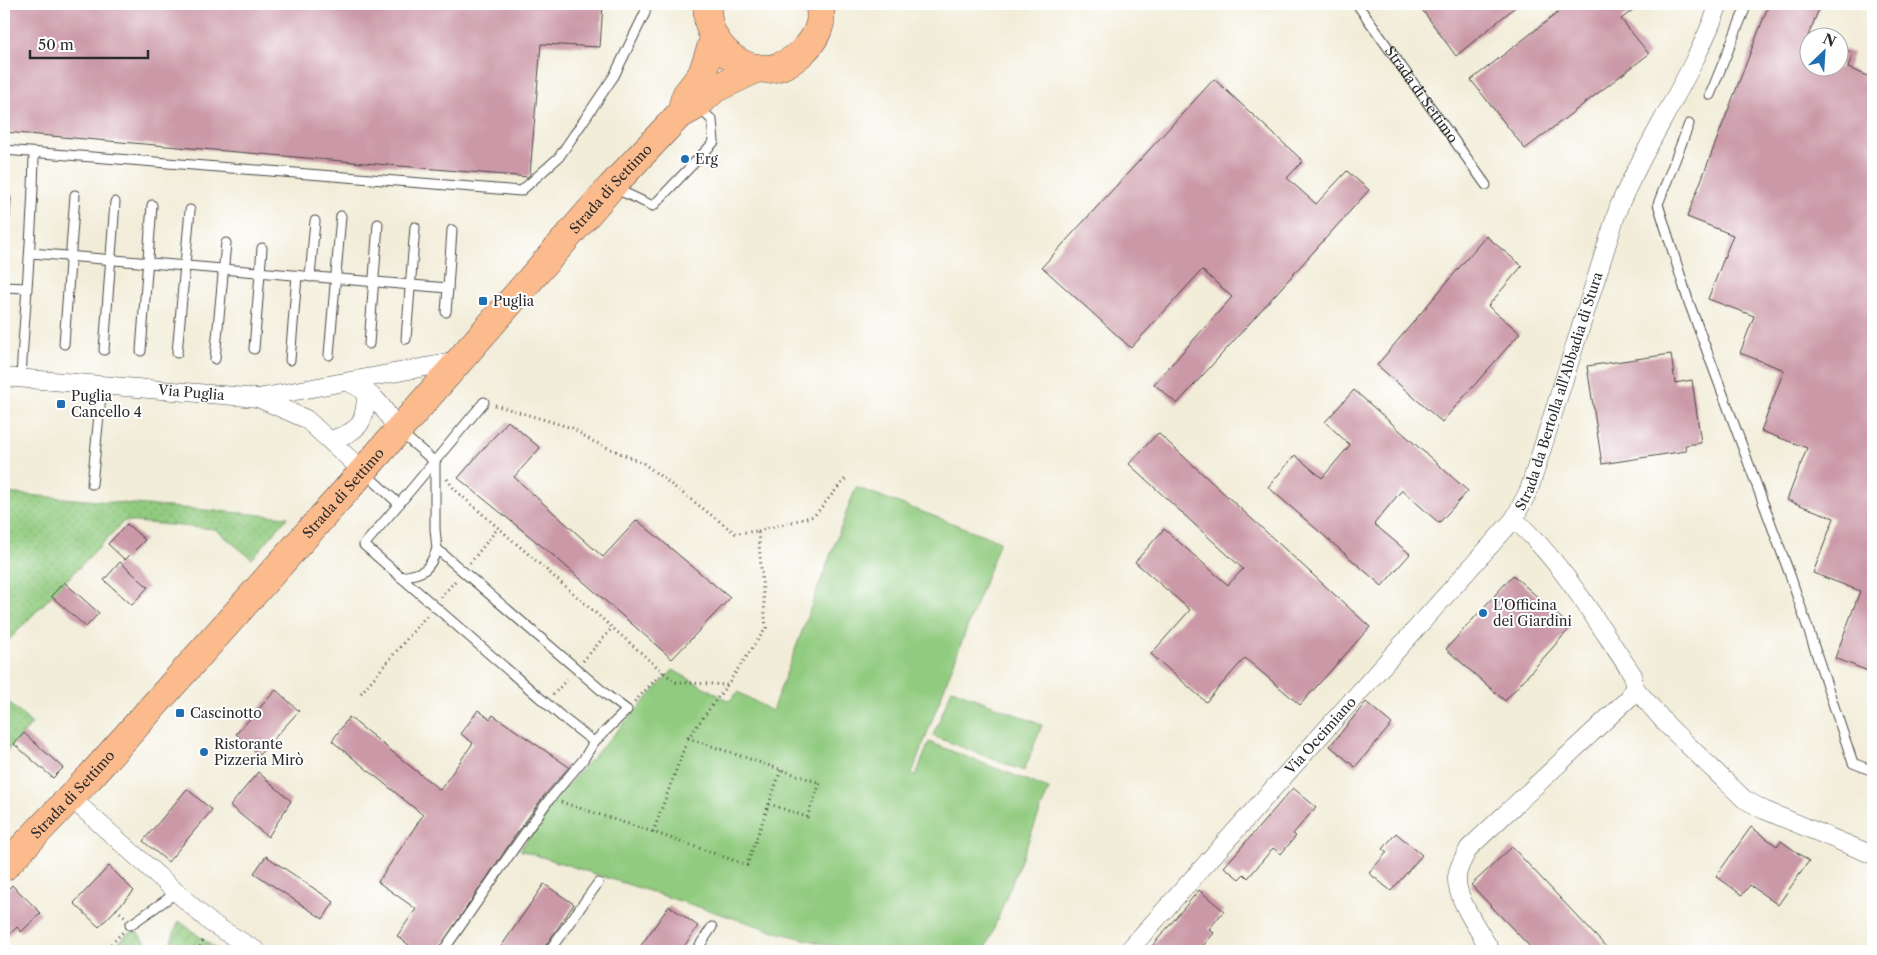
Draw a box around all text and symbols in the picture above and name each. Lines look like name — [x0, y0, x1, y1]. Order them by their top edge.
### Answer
scale bar — [30, 28, 148, 60]
north arrow — [1800, 28, 1850, 78]
text: N — [1820, 29, 1839, 51]
text: 50 m — [38, 35, 74, 54]
street label: Strada di Settimo — [1381, 42, 1462, 146]
street label: Strada di Settimo — [565, 140, 656, 237]
place label: Erg — [695, 150, 718, 168]
marker: Erg — [679, 153, 691, 165]
street label: Strada da Bertolla all'Abbadia di Stura — [1511, 269, 1607, 514]
place label: Puglia — [493, 292, 535, 310]
marker: Puglia — [477, 295, 489, 307]
street label: Via Puglia — [157, 381, 226, 404]
place label: Puglia Cancello 4 — [71, 387, 142, 421]
marker: Puglia Cancello 4 — [55, 398, 67, 410]
street label: Strada di Settimo — [299, 444, 388, 542]
place label: L'Officina dei Giardini — [1493, 596, 1572, 630]
marker: L'Officina dei Giardini — [1477, 607, 1489, 619]
street label: Via Occimiano — [1281, 693, 1360, 779]
place label: Cascinotto — [190, 704, 262, 722]
marker: Cascinotto — [174, 707, 186, 719]
place label: Ristorante Pizzeria Mirò — [214, 735, 304, 769]
marker: Ristorante Pizzeria Mirò — [198, 746, 210, 758]
street label: Strada di Settimo — [27, 747, 119, 842]

